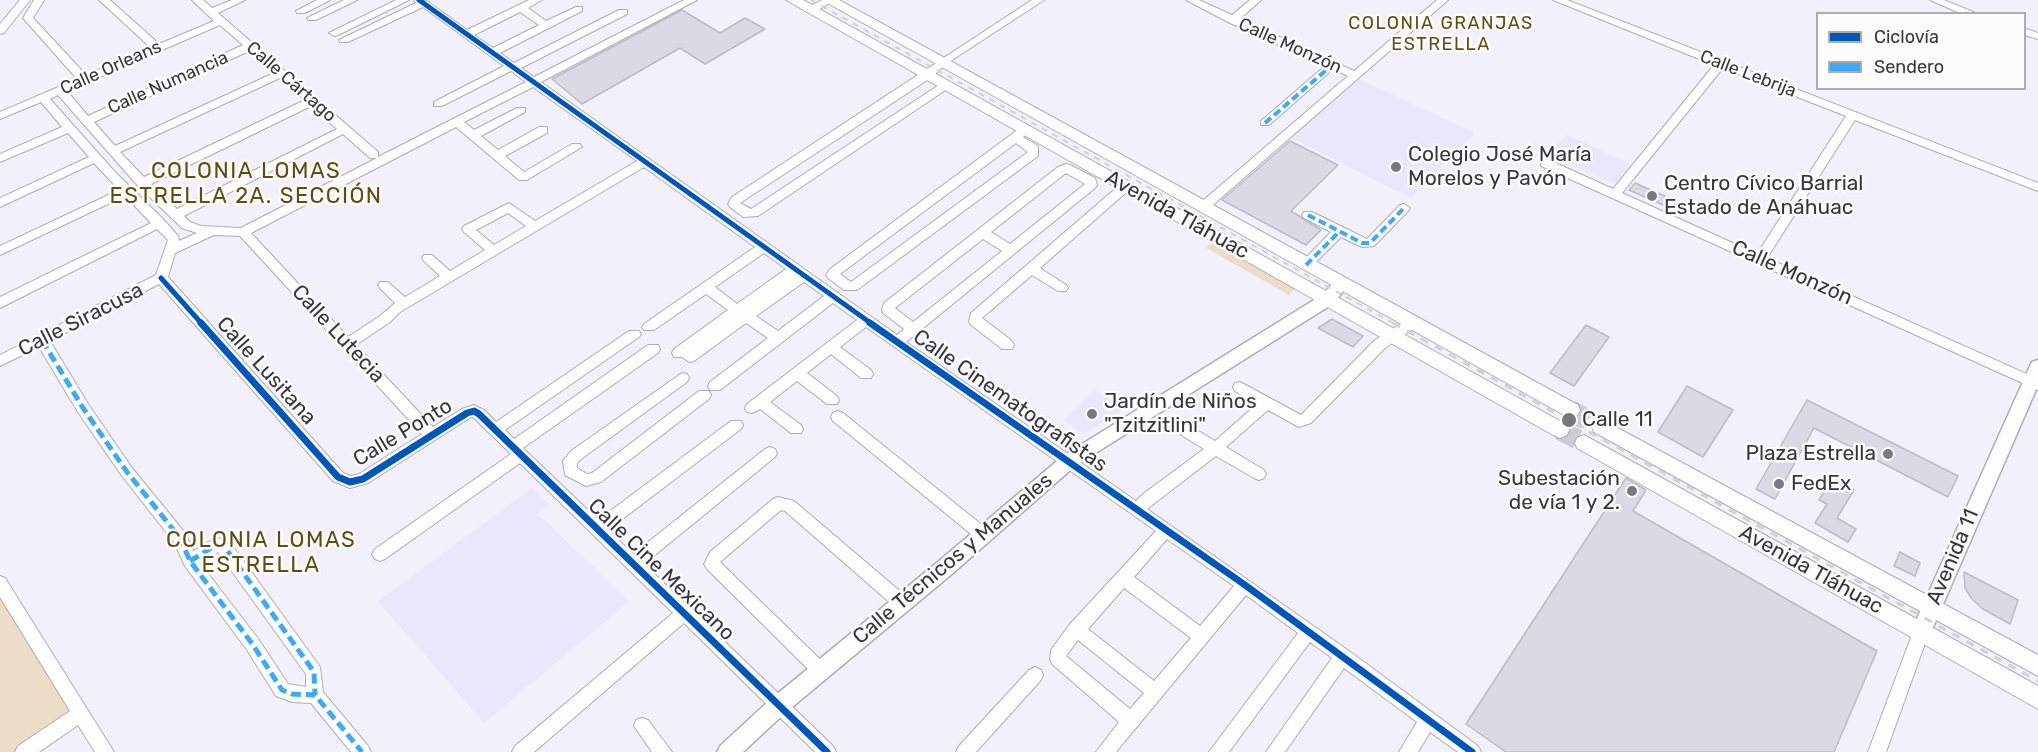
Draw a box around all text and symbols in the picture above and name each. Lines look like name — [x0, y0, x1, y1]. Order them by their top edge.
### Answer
legend — [1816, 12, 2026, 90]
district label: COLONIA GRANJAS ESTRELLA — [1348, 13, 1534, 56]
street label: Calle Monzón — [1235, 14, 1345, 78]
text: Ciclovía — [1874, 26, 1939, 48]
street label: Calle Orleans — [57, 36, 165, 100]
street label: Calle Cártago — [242, 37, 340, 127]
street label: Calle Lebrija — [1697, 46, 1799, 102]
street label: Calle Numancia — [104, 47, 232, 119]
text: Sendero — [1874, 56, 1944, 78]
place label: Colegio José María Morelos y Pavón — [1408, 142, 1592, 192]
district label: COLONIA LOMAS ESTRELLA 2A. SECCIÓN — [109, 159, 383, 210]
marker: Colegio José María Morelos y Pavón — [1389, 160, 1403, 174]
street label: Avenida Tláhuac — [1101, 165, 1253, 265]
place label: Centro Cívico Barrial Estado de Anáhuac — [1664, 171, 1863, 221]
marker: Centro Cívico Barrial Estado de Anáhuac — [1645, 189, 1659, 203]
street label: Calle Monzón — [1728, 235, 1856, 311]
street label: Calle Siracusa — [14, 278, 148, 362]
street label: Calle Lutecia — [286, 280, 390, 388]
street label: Calle Lusitana — [211, 312, 321, 430]
street label: Calle Cinematografistas — [908, 324, 1112, 478]
place label: Jardín de Niños "Tzitzitlini" — [1104, 389, 1257, 439]
street label: Calle Ponto — [349, 394, 457, 472]
marker: Jardín de Niños "Tzitzitlini" — [1085, 407, 1099, 421]
place label: Calle 11 — [1582, 407, 1653, 433]
marker: Calle 11 — [1560, 411, 1578, 429]
place label: Plaza Estrella — [1745, 441, 1876, 467]
marker: Plaza Estrella — [1881, 447, 1895, 461]
place label: Subestación de vía 1 y 2. — [1498, 466, 1620, 516]
street label: Calle Técnicos y Manuales — [848, 468, 1058, 650]
place label: FedEx — [1791, 471, 1851, 497]
marker: FedEx — [1772, 477, 1786, 491]
marker: Subestación de vía 1 y 2. — [1625, 484, 1639, 498]
street label: Calle Cine Mexicano — [582, 494, 740, 646]
street label: Avenida 11 — [1922, 505, 1984, 609]
street label: Avenida Tláhuac — [1735, 520, 1887, 620]
district label: COLONIA LOMAS ESTRELLA — [166, 528, 356, 580]

